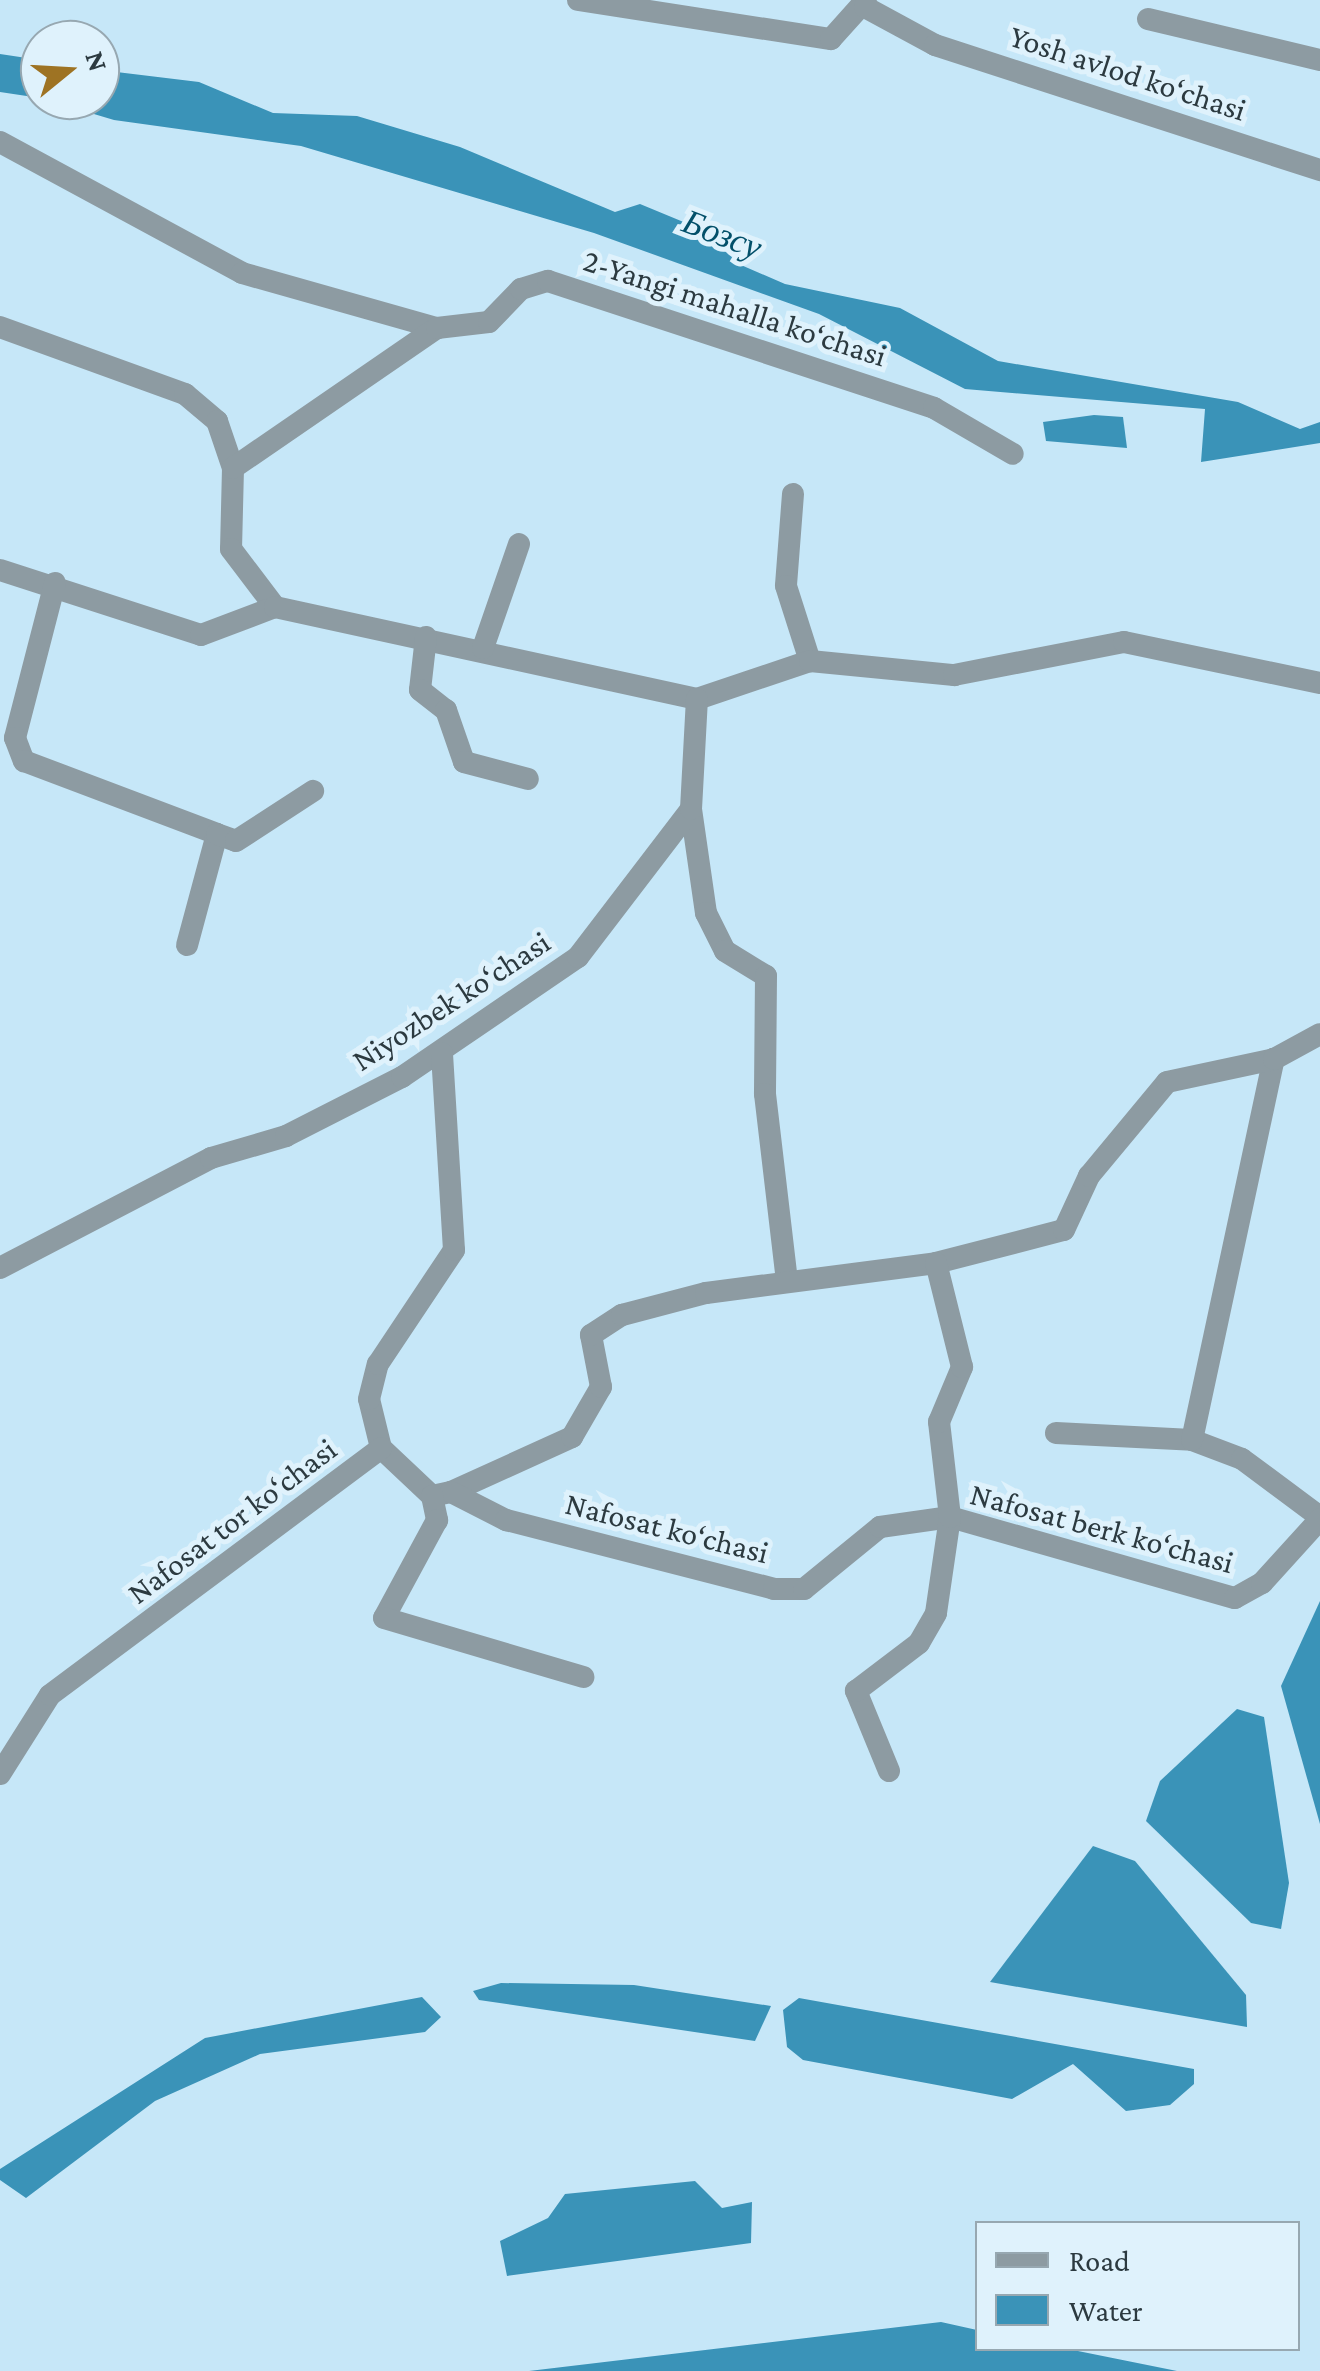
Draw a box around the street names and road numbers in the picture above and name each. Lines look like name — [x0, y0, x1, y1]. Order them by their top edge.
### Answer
street label: Yosh avlod ko‘chasi — [1005, 17, 1251, 129]
street label: 2-Yangi mahalla ko‘chasi — [579, 241, 891, 375]
street label: Niyozbek ko‘chasi — [345, 923, 557, 1079]
street label: Nafosat tor ko‘chasi — [120, 1430, 344, 1612]
street label: Nafosat berk ko‘chasi — [966, 1474, 1238, 1582]
street label: Nafosat ko‘chasi — [561, 1484, 773, 1572]

